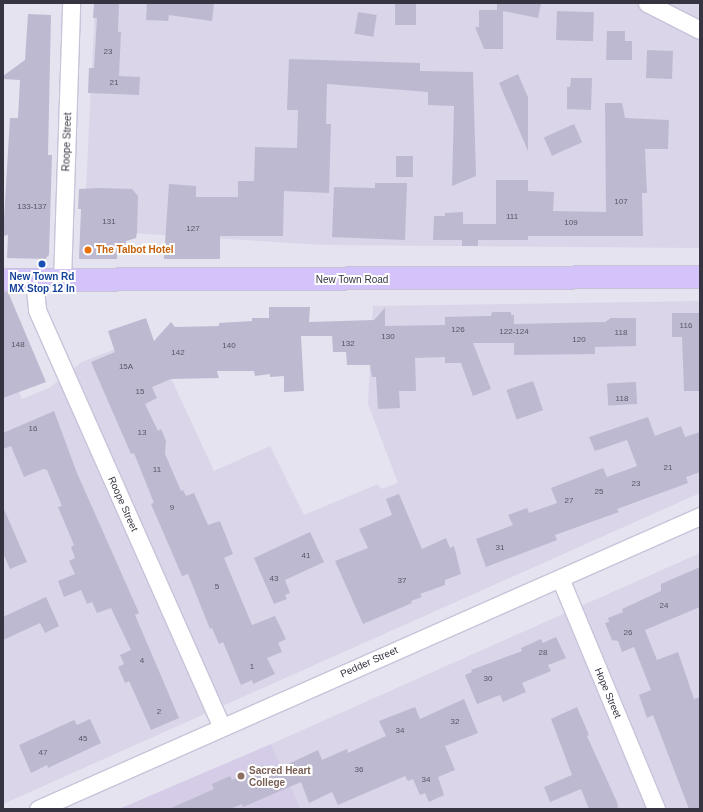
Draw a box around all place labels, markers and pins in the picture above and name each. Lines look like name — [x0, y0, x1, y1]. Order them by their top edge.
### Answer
place label: The Talbot Hotel — [96, 244, 174, 256]
marker: The Talbot Hotel — [83, 245, 93, 255]
marker: New Town Rd MX Stop 12 In — [37, 259, 47, 269]
place label: New Town Rd MX Stop 12 In — [9, 270, 75, 294]
place label: Sacred Heart College — [249, 764, 311, 788]
marker: Sacred Heart College — [236, 771, 246, 781]

